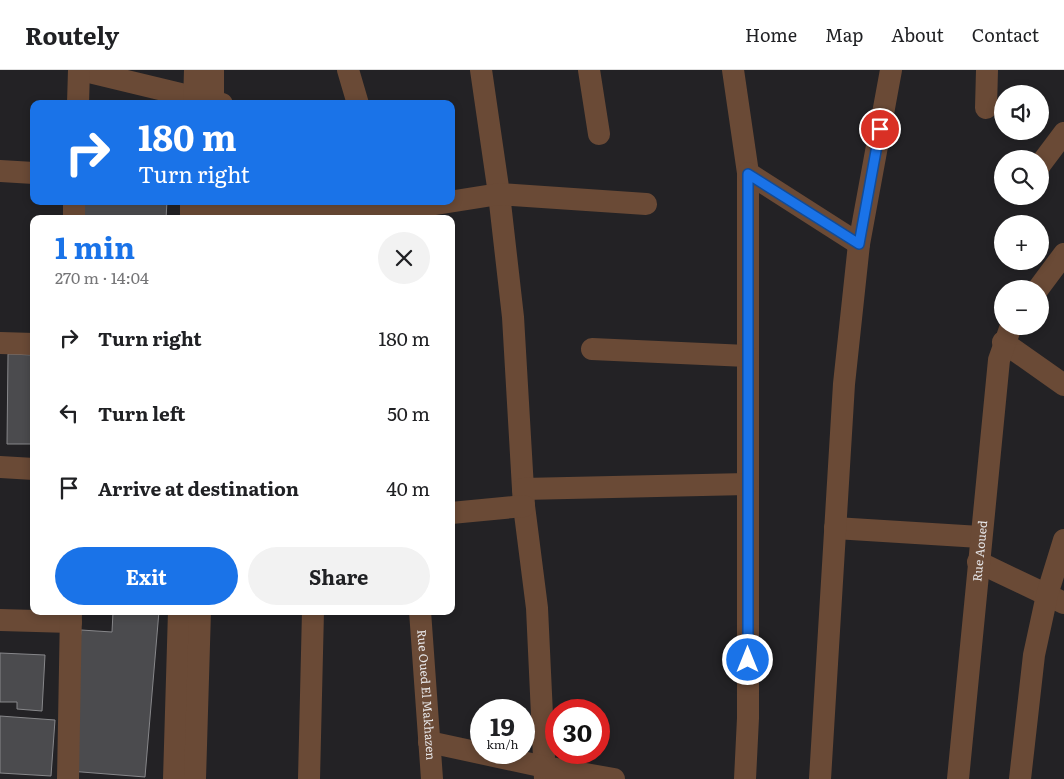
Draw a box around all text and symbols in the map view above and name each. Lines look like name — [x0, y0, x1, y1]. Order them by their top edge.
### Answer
text: Routely — [25, 17, 119, 52]
text: Home — [745, 21, 797, 48]
text: Map — [825, 21, 863, 48]
text: About — [891, 21, 944, 48]
text: Contact — [972, 21, 1039, 48]
map controls — [994, 85, 1049, 335]
button: sound — [994, 85, 1049, 140]
pin — [859, 108, 901, 150]
text: 180 m — [138, 110, 237, 162]
icon: arrive — [866, 115, 894, 143]
icon: right — [55, 120, 120, 185]
button: search — [994, 150, 1049, 205]
text: Turn right — [138, 157, 250, 190]
button: + — [994, 215, 1049, 270]
text: 1 min — [55, 224, 135, 268]
button: close — [378, 232, 430, 284]
text: 270 m · 14:04 — [55, 265, 149, 289]
button: − — [994, 280, 1049, 335]
icon: right — [55, 324, 83, 352]
text: Turn right — [98, 324, 202, 352]
text: 180 m — [379, 324, 430, 352]
icon: left — [55, 399, 83, 427]
text: Turn left — [98, 399, 185, 427]
text: 50 m — [387, 399, 430, 427]
icon: arrive — [55, 474, 83, 502]
text: Arrive at destination — [98, 474, 299, 502]
text: 40 m — [386, 474, 430, 502]
street label: Rue Aoued — [967, 519, 991, 582]
button: Exit — [55, 547, 238, 605]
button: Share — [248, 547, 430, 605]
street label: Rue Oued El Makhazen — [413, 629, 441, 761]
position arrow — [721, 633, 773, 685]
speed limit sign: 30 — [545, 699, 610, 764]
text: 19 — [490, 707, 515, 744]
text: km/h — [487, 735, 518, 753]

